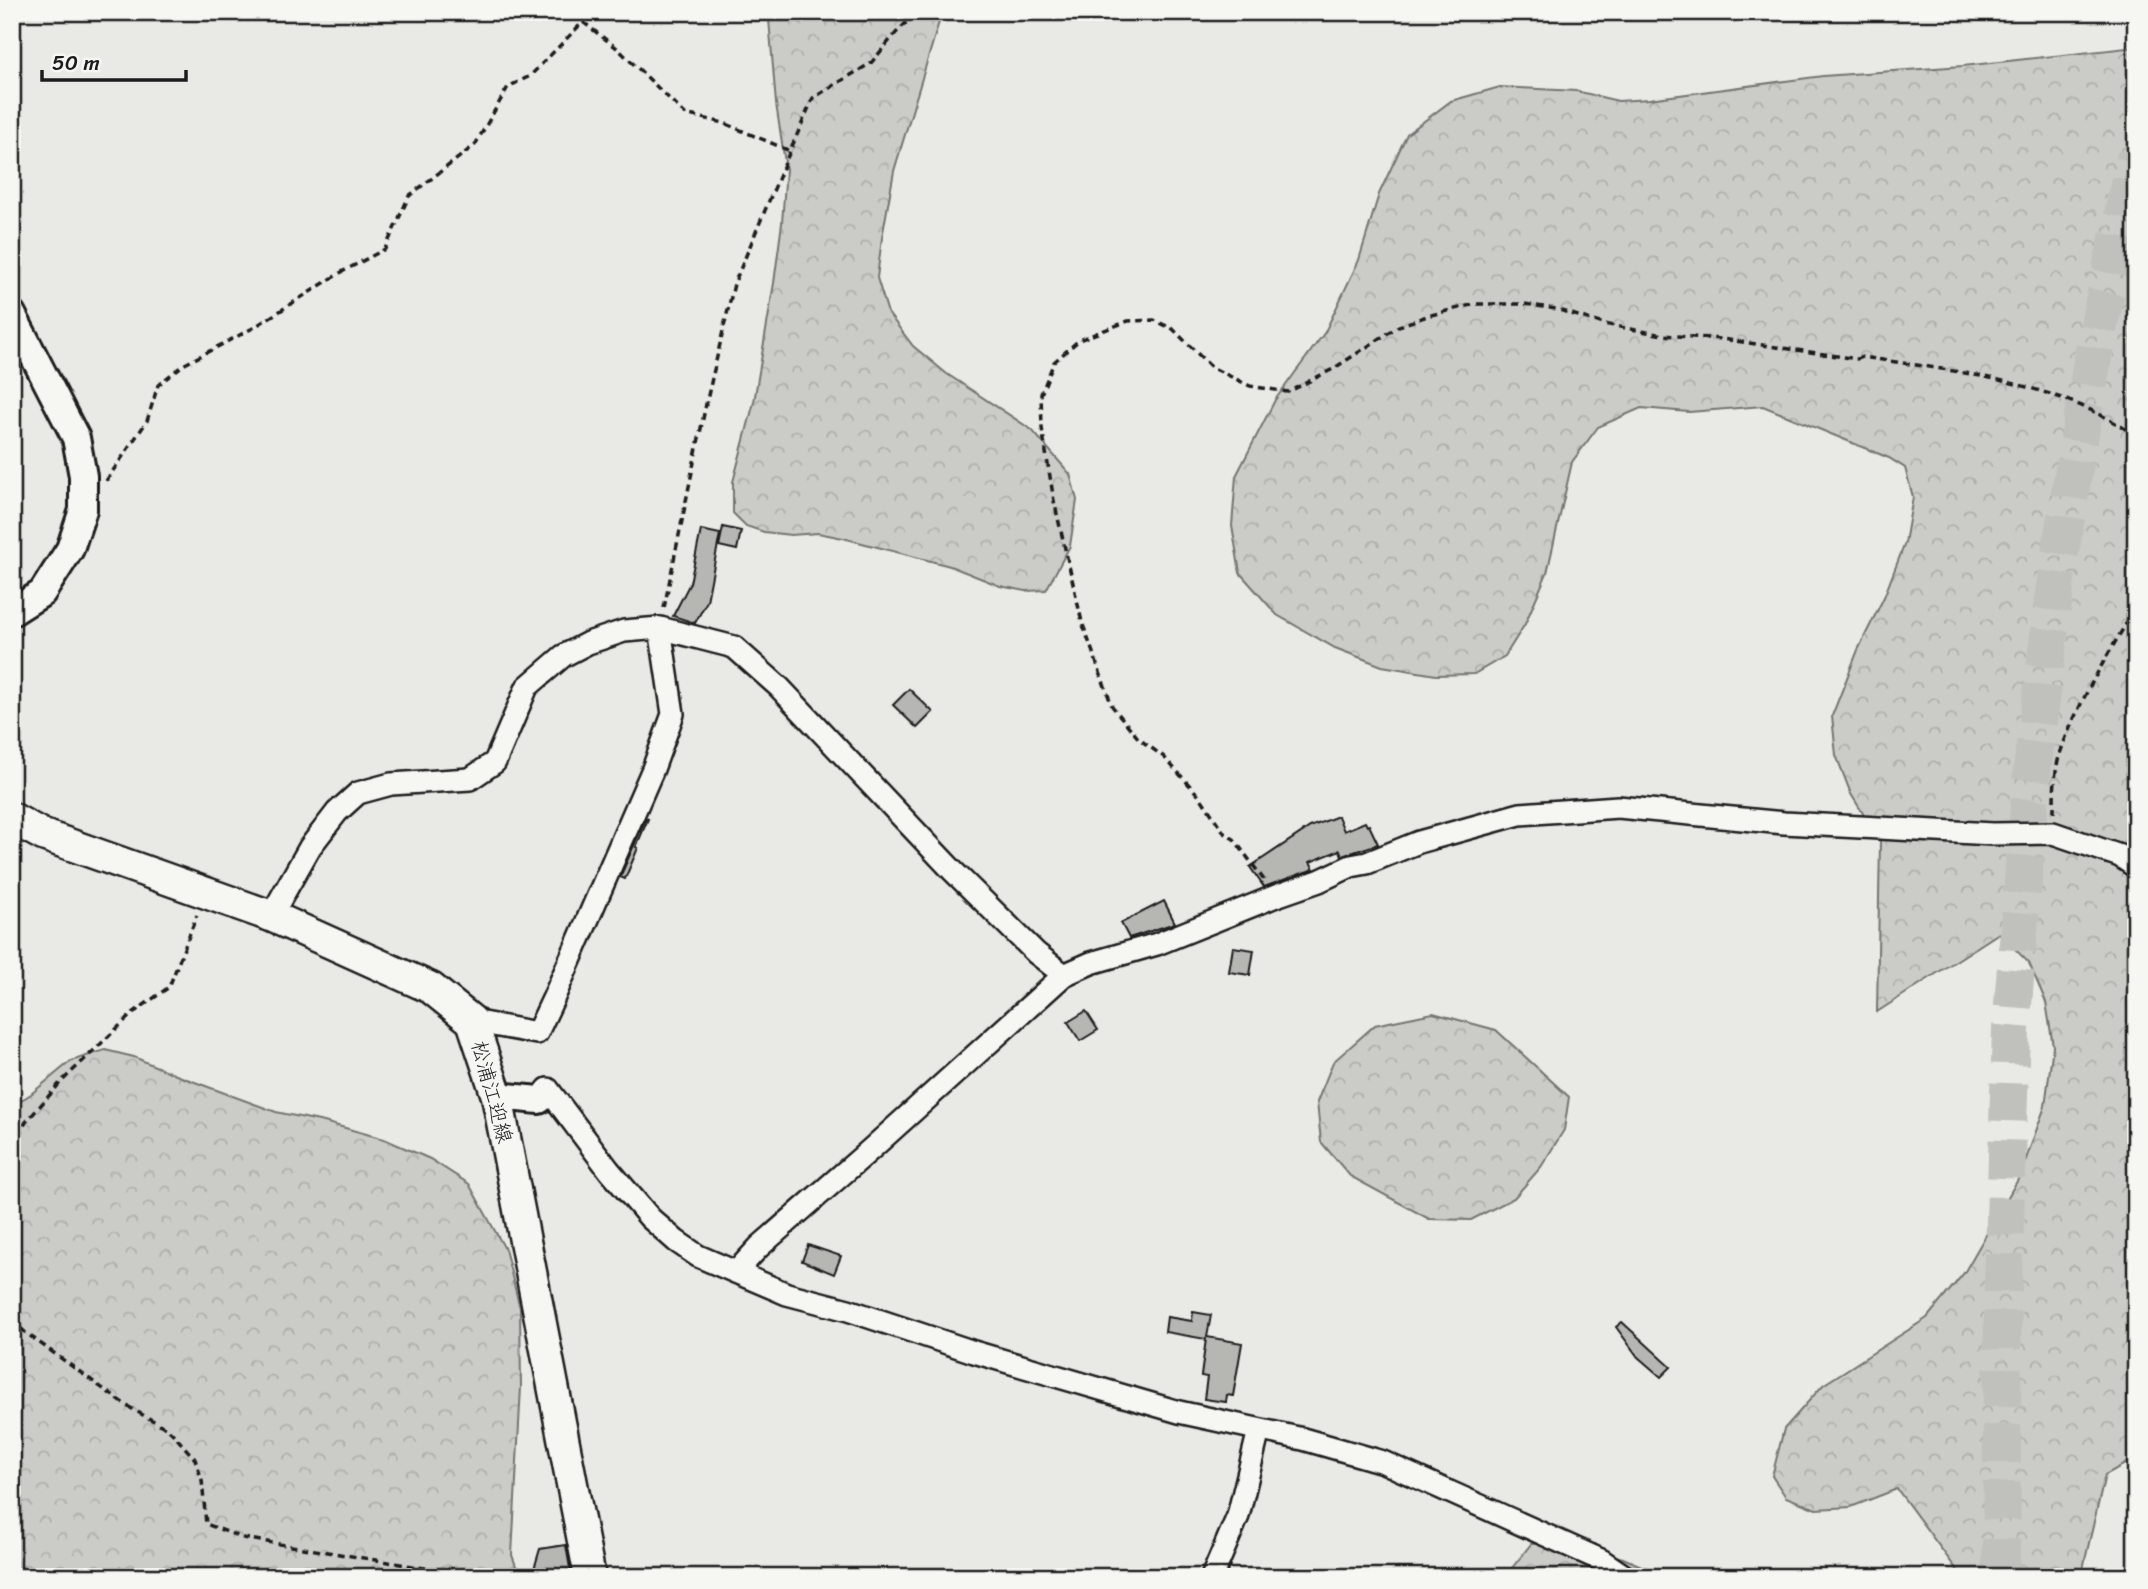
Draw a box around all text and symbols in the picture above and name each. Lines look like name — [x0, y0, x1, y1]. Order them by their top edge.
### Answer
scale bar — [42, 38, 186, 82]
text: 50 m — [52, 44, 100, 82]
street label: 松浦江迎線 — [460, 1036, 524, 1148]

